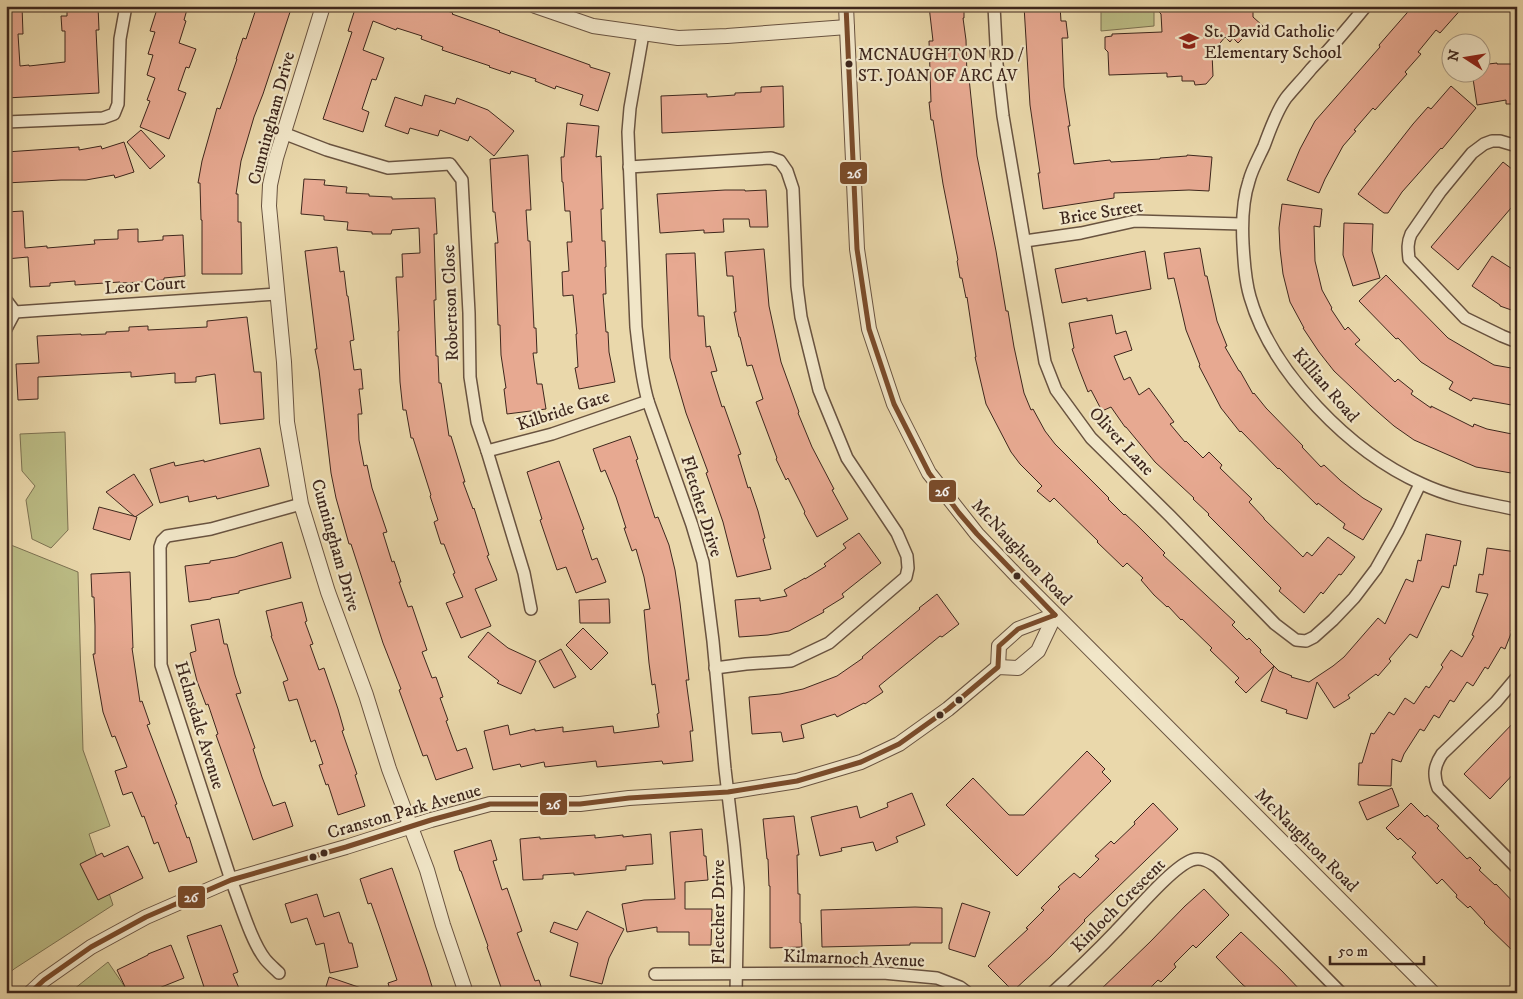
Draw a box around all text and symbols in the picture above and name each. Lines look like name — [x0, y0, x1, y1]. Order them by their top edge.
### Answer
place label: St. David Catholic Elementary School — [1204, 21, 1342, 64]
school or university icon: St. David Catholic Elementary School — [1178, 30, 1200, 52]
north arrow — [1440, 32, 1490, 82]
place label: MCNAUGHTON RD / ST. JOAN OF ARC AV — [858, 44, 1024, 87]
text: N — [1444, 48, 1464, 63]
street label: Cunningham Drive — [244, 49, 300, 187]
marker: MCNAUGHTON RD / ST. JOAN OF ARC AV — [844, 59, 854, 69]
line badge: 26 — [839, 161, 868, 185]
text: 26 — [847, 165, 862, 183]
street label: Brice Street — [1058, 195, 1145, 230]
street label: Robertson Close — [438, 244, 464, 362]
street label: Leor Court — [104, 272, 187, 300]
street label: Killian Road — [1287, 344, 1363, 427]
street label: Kilbride Gate — [514, 386, 612, 436]
street label: Oliver Lane — [1084, 403, 1159, 481]
street label: Fletcher Drive — [675, 453, 727, 560]
street label: Cunningham Drive — [306, 476, 364, 614]
line badge: 26 — [928, 479, 957, 503]
text: 26 — [935, 483, 950, 501]
street label: McNaughton Road — [966, 495, 1076, 611]
unlabelled marker — [1012, 571, 1022, 581]
street label: Helmsdale Avenue — [169, 659, 229, 792]
unlabelled marker — [954, 695, 964, 705]
unlabelled marker — [935, 710, 945, 720]
street label: Cranston Park Avenue — [325, 780, 484, 844]
street label: McNaughton Road — [1250, 784, 1363, 897]
line badge: 26 — [539, 792, 568, 816]
text: 26 — [546, 796, 561, 814]
unlabelled marker — [319, 848, 329, 858]
unlabelled marker — [308, 852, 318, 862]
street label: Kinloch Crescent — [1067, 854, 1171, 957]
street label: Fletcher Drive — [708, 860, 730, 964]
line badge: 26 — [177, 885, 206, 909]
text: 26 — [184, 889, 199, 907]
scale bar — [1330, 934, 1424, 966]
text: 50 m — [1338, 942, 1368, 961]
street label: Kilmarnoch Avenue — [783, 946, 925, 972]

